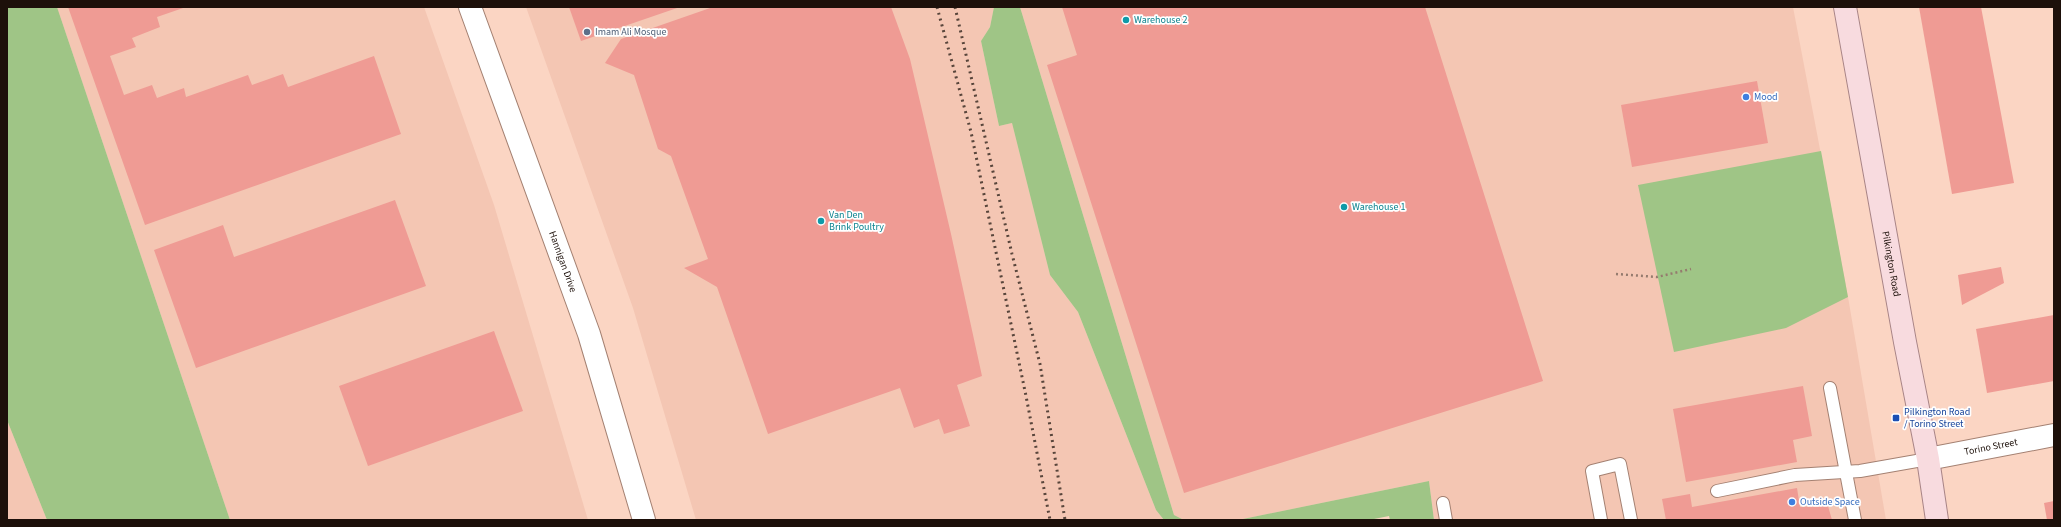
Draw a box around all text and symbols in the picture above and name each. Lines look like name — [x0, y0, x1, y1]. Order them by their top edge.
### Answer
place label: Warehouse 2 — [1134, 13, 1188, 27]
marker: Warehouse 2 — [1121, 15, 1131, 25]
place label: Imam Ali Mosque — [595, 25, 667, 39]
marker: Imam Ali Mosque — [582, 27, 592, 37]
place label: Mood — [1754, 90, 1778, 104]
marker: Mood — [1741, 92, 1751, 102]
place label: Warehouse 1 — [1352, 200, 1406, 214]
marker: Warehouse 1 — [1339, 202, 1349, 212]
place label: Van Den Brink Poultry — [829, 208, 884, 234]
marker: Van Den Brink Poultry — [816, 216, 826, 226]
street label: Hannigan Drive — [545, 229, 580, 294]
street label: Pilkington Road — [1878, 230, 1904, 298]
place label: Pilkington Road / Torino Street — [1904, 405, 1970, 431]
marker: Pilkington Road / Torino Street — [1891, 413, 1901, 423]
street label: Torino Street — [1963, 435, 2019, 459]
place label: Outside Space — [1800, 495, 1860, 509]
marker: Outside Space — [1787, 497, 1797, 507]

